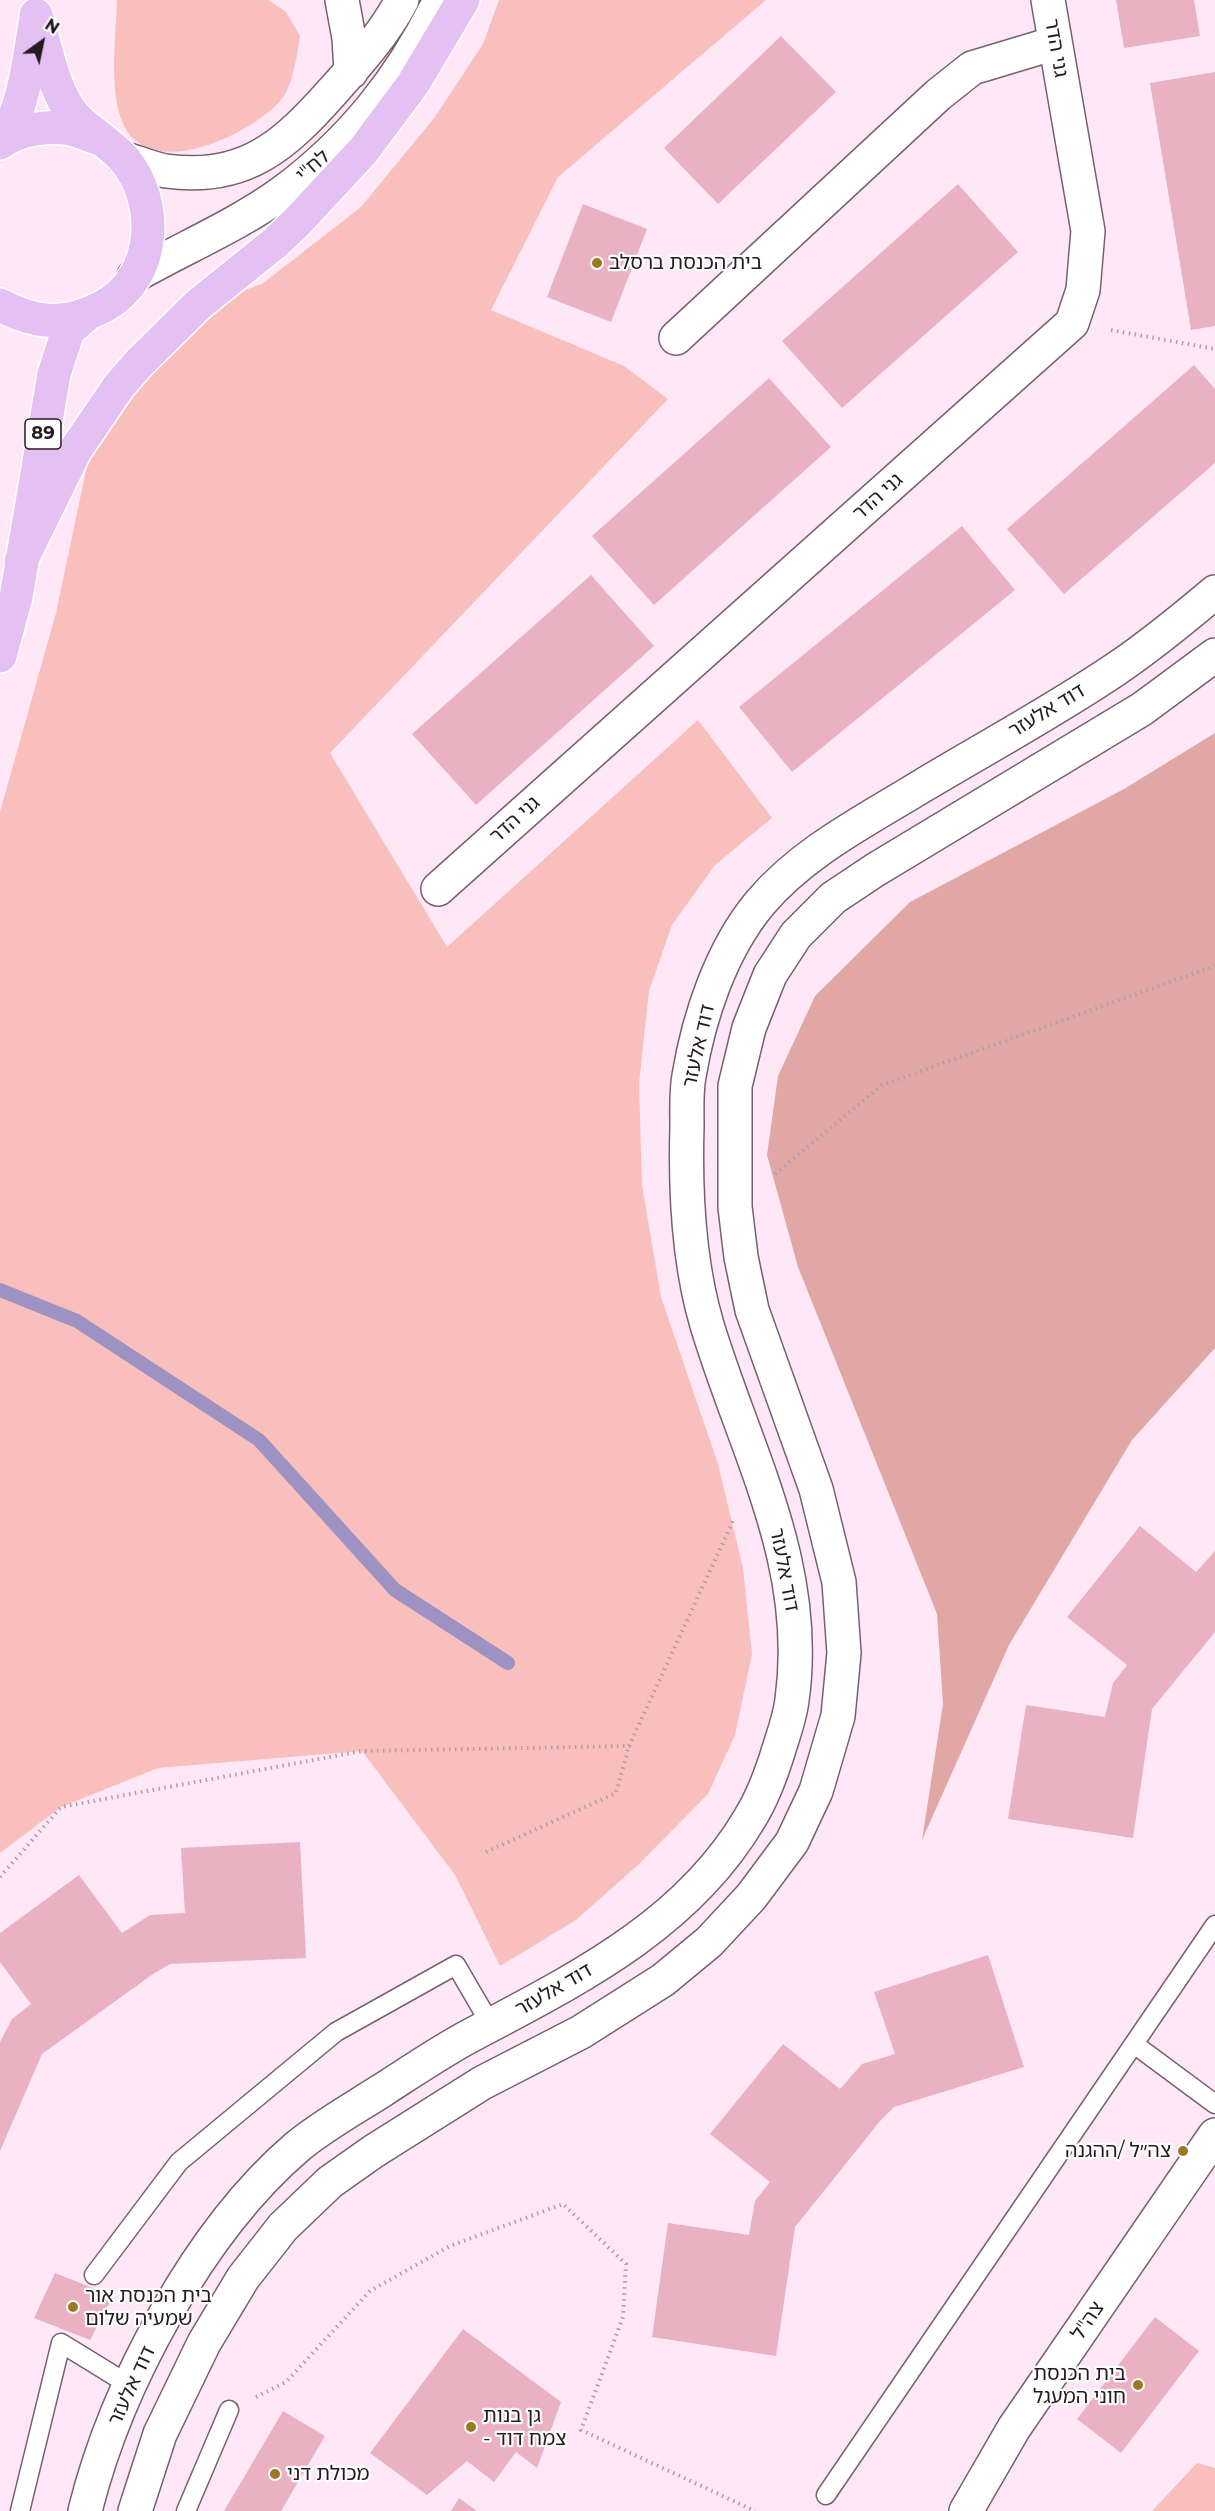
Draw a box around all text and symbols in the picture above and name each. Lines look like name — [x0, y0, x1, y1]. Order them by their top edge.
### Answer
north arrow — [12, 12, 72, 72]
text: N — [41, 15, 63, 38]
street label: גני הדר — [1039, 17, 1073, 79]
street label: לח"י — [291, 145, 335, 187]
place label: בית הכנסת ברסלב — [609, 251, 762, 275]
marker: בית הכנסת ברסלב — [590, 256, 604, 270]
road number: 89 — [25, 419, 61, 449]
street label: גני הדר — [848, 468, 908, 526]
street label: דוד אלעזר — [1004, 679, 1090, 743]
street label: גני הדר — [485, 791, 545, 849]
street label: דוד אלעזר — [678, 1002, 720, 1090]
street label: דוד אלעזר — [764, 1526, 804, 1614]
street label: דוד אלעזר — [511, 1958, 597, 2022]
place label: צה״ל /ההגנה — [1065, 2139, 1171, 2163]
marker: צה״ל /ההגנה — [1176, 2144, 1190, 2158]
place label: בית הכנסת אור שמעיה שלום — [85, 2284, 212, 2331]
street label: צה"ל — [1066, 2297, 1110, 2345]
marker: בית הכנסת אור שמעיה שלום — [66, 2300, 80, 2314]
street label: דוד אלעזר — [103, 2342, 161, 2430]
place label: בית הכנסת חוני המעגל — [1033, 2362, 1126, 2409]
marker: בית הכנסת חוני המעגל — [1131, 2378, 1145, 2392]
place label: גן בנות - צמח דוד — [483, 2404, 566, 2451]
marker: גן בנות - צמח דוד — [464, 2420, 478, 2434]
place label: מכולת דני — [287, 2462, 369, 2486]
marker: מכולת דני — [268, 2467, 282, 2481]

